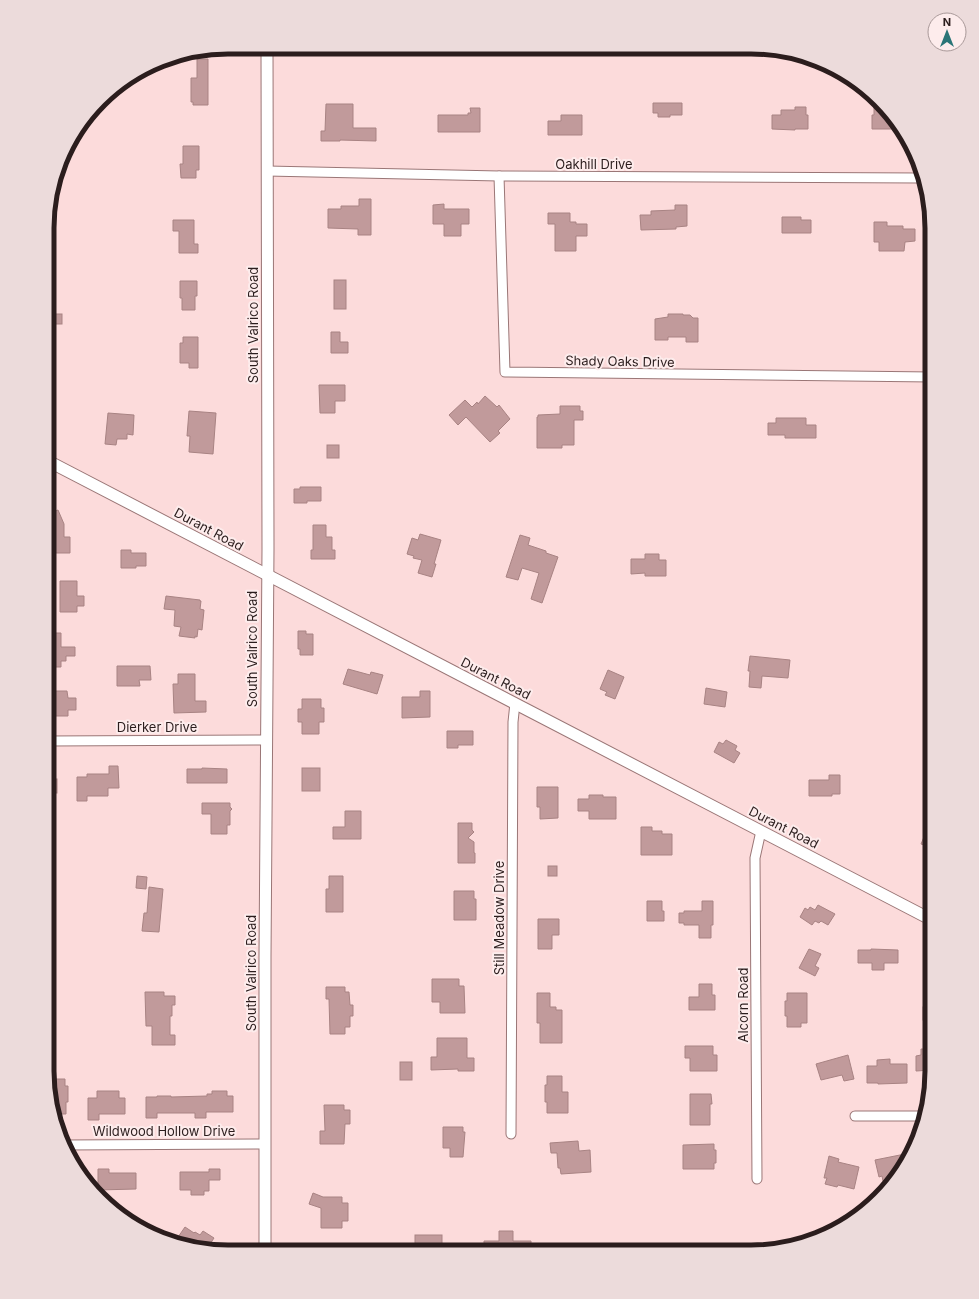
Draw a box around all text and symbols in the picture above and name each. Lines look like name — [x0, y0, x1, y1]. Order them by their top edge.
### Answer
north arrow — [927, 12, 967, 52]
text: N — [943, 15, 951, 29]
street label: Oakhill Drive — [555, 156, 633, 172]
street label: South Valrico Road — [245, 267, 261, 383]
street label: Shady Oaks Drive — [565, 352, 675, 370]
street label: Durant Road — [172, 504, 246, 554]
street label: South Valrico Road — [244, 591, 260, 707]
street label: Durant Road — [458, 654, 534, 702]
street label: Dierker Drive — [117, 719, 197, 735]
street label: Durant Road — [746, 803, 822, 851]
street label: Still Meadow Drive — [491, 861, 507, 975]
street label: South Valrico Road — [243, 915, 259, 1031]
street label: Alcorn Road — [735, 967, 751, 1043]
street label: Wildwood Hollow Drive — [93, 1123, 235, 1139]

